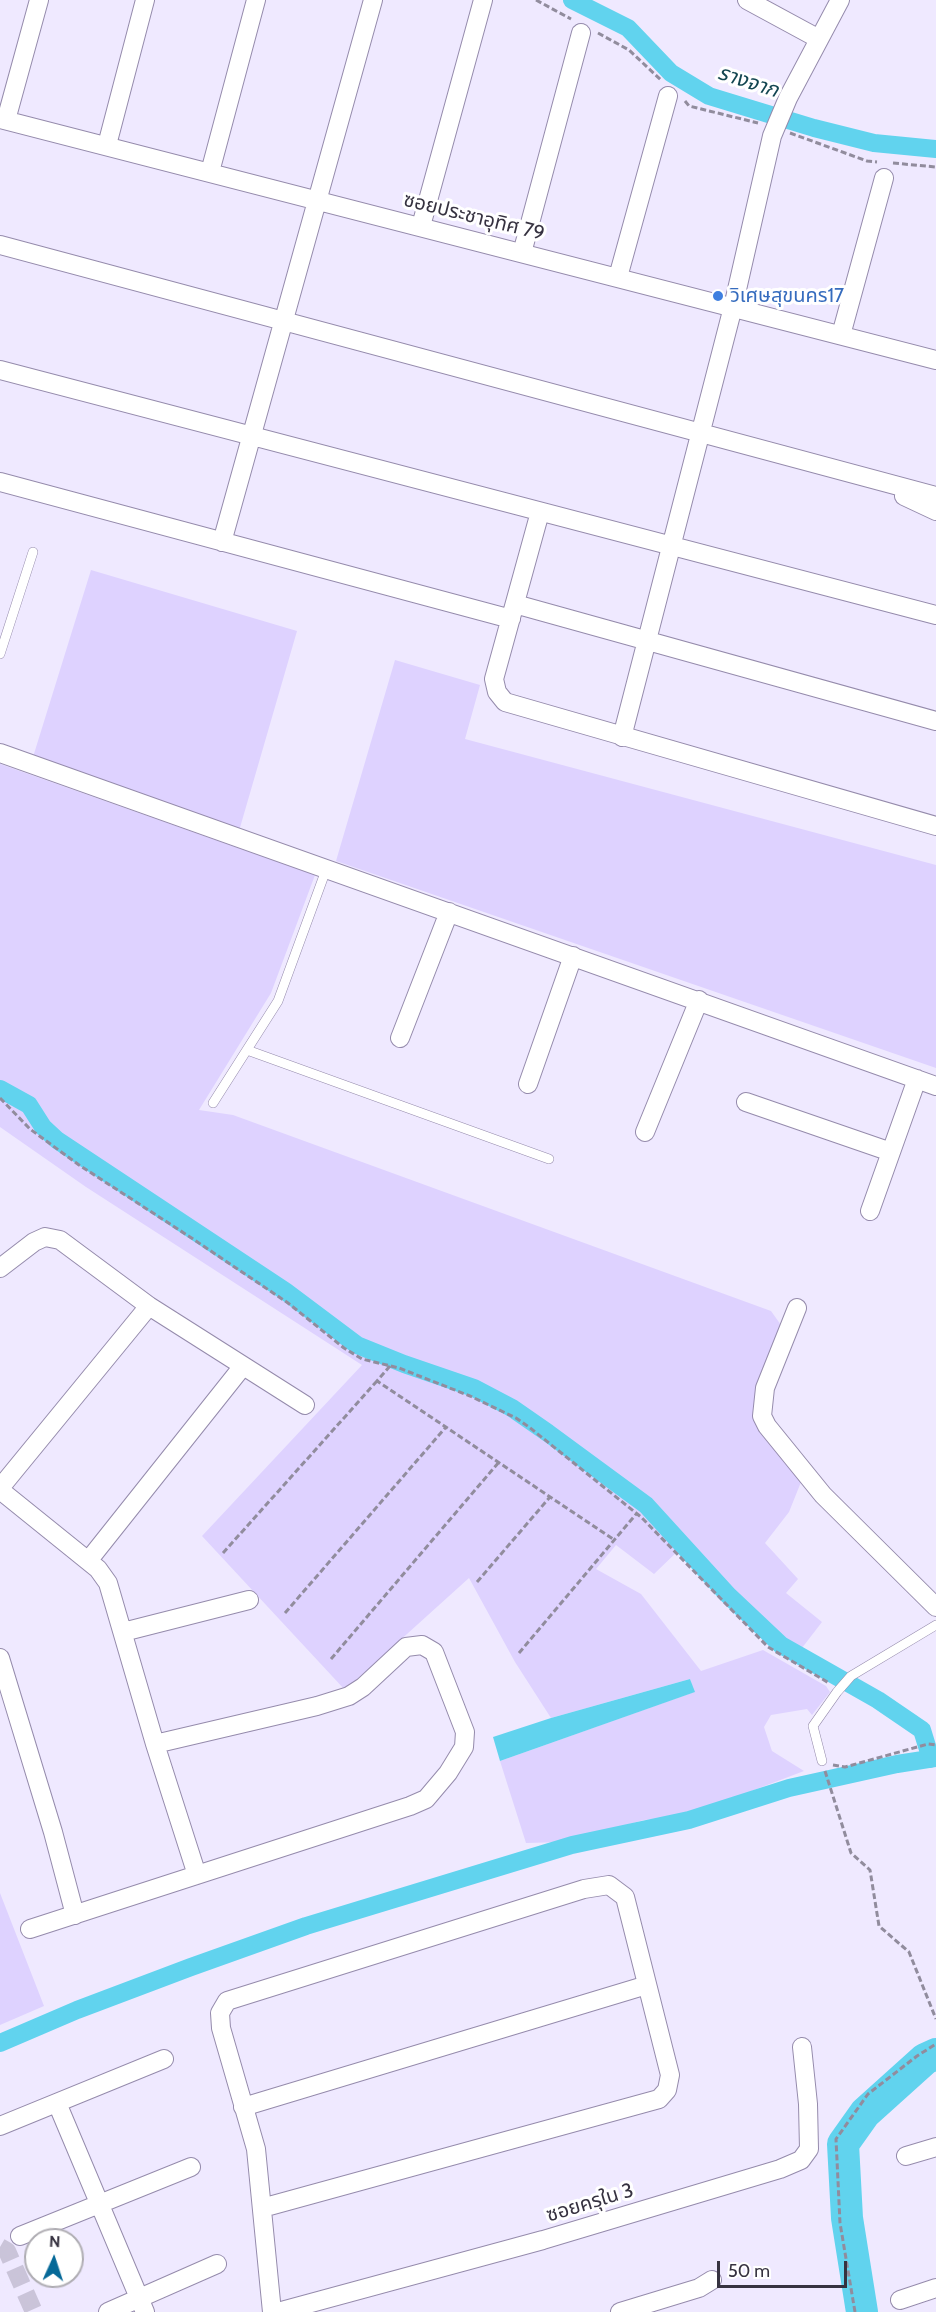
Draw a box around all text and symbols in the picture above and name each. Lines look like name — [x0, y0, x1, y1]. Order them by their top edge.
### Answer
water label: รางจาก — [714, 60, 782, 104]
street label: ซอยประชาอุทิศ 79 — [401, 188, 547, 246]
place label: วิเศษสุขนคร17 — [730, 284, 844, 308]
marker: วิเศษสุขนคร17 — [711, 289, 725, 303]
street label: ซอยครุใน 3 — [544, 2178, 636, 2228]
north arrow — [24, 2228, 84, 2288]
text: N — [49, 2232, 61, 2251]
scale bar — [720, 2249, 850, 2287]
text: 50 m — [728, 2260, 770, 2282]

